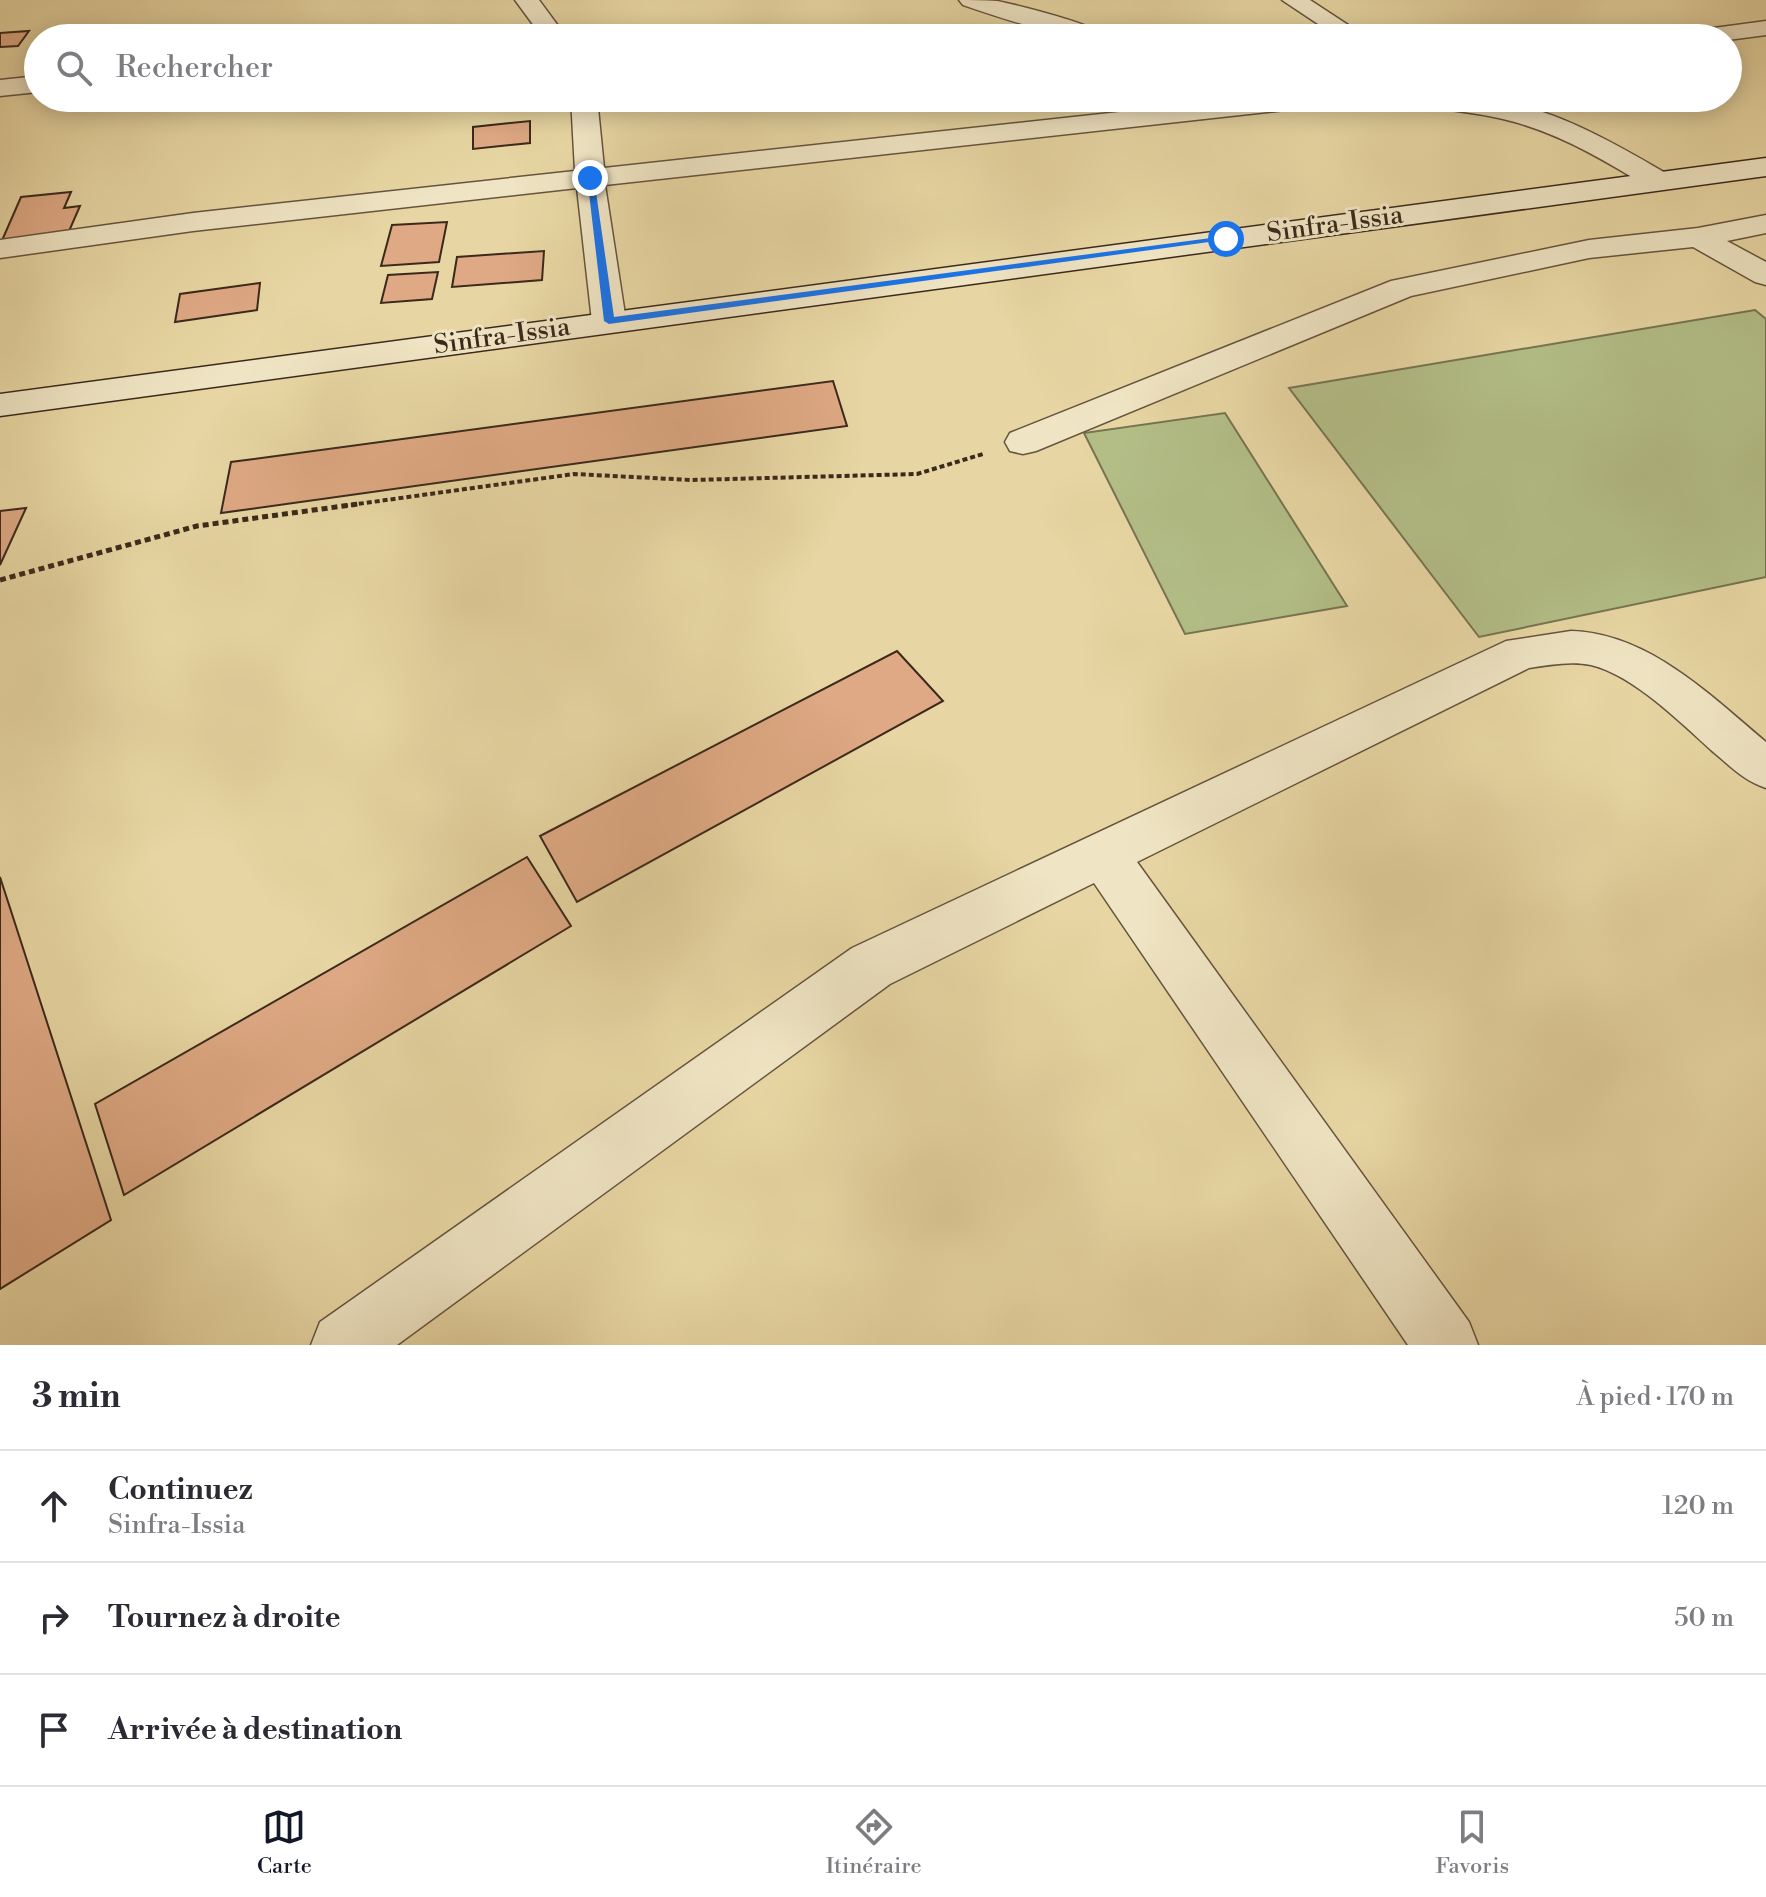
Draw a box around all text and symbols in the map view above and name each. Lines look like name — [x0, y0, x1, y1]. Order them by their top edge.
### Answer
search box — [24, 24, 1742, 112]
icon: search — [52, 46, 96, 90]
text: Rechercher — [116, 49, 273, 87]
route end — [572, 160, 608, 196]
street label: Sinfra-Issia — [1265, 198, 1406, 249]
route start — [1208, 221, 1244, 257]
street label: Sinfra-Issia — [432, 310, 573, 361]
text: 3 min — [32, 1376, 121, 1418]
text: À pied · 170 m — [1577, 1381, 1734, 1413]
text: Continuez — [108, 1471, 253, 1509]
icon: ahead — [32, 1484, 76, 1528]
text: 120 m — [1662, 1490, 1734, 1522]
text: Sinfra-Issia — [108, 1509, 245, 1541]
icon: right — [32, 1596, 76, 1640]
text: Tournez à droite — [108, 1599, 341, 1637]
text: 50 m — [1674, 1602, 1734, 1634]
icon: arrive — [32, 1708, 76, 1752]
text: Arrivée à destination — [108, 1711, 402, 1749]
tab: Carte — [257, 1805, 312, 1880]
tab: Itinéraire — [826, 1805, 922, 1880]
tab: Favoris — [1435, 1805, 1509, 1880]

